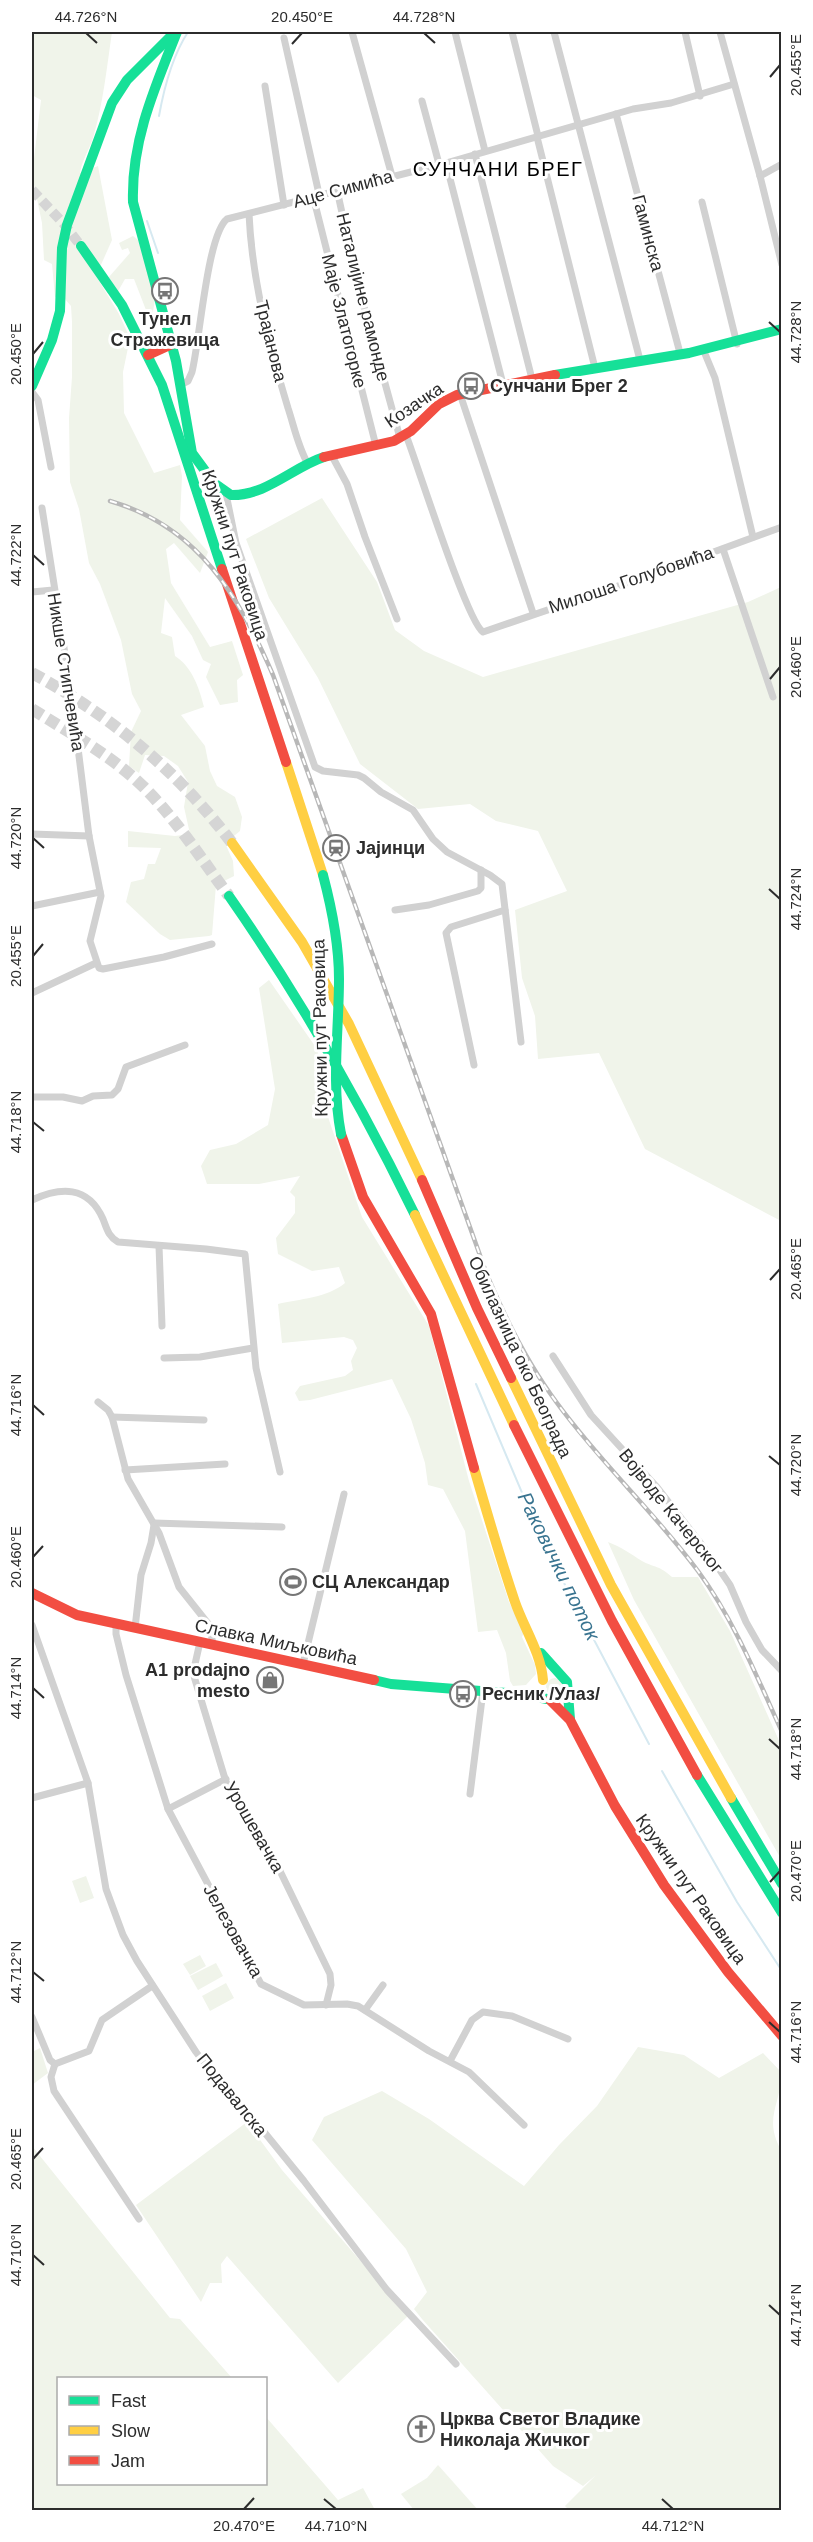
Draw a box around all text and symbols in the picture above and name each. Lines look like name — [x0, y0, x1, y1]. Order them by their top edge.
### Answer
text: 44.726°N — [55, 8, 117, 25]
text: 20.450°E — [271, 8, 333, 25]
text: 44.728°N — [393, 8, 455, 25]
text: 20.455°E — [787, 34, 804, 96]
district label: СУНЧАНИ БРЕГ — [413, 158, 583, 180]
street label: Аце Симића — [291, 166, 396, 212]
street label: Гаминска — [628, 193, 668, 274]
street label: Наталијине рамонде — [332, 211, 394, 383]
street label: Маје Златогорке — [318, 252, 370, 390]
bus stop icon: Тунел Стражевица — [150, 276, 180, 306]
street label: Трајанова — [251, 298, 291, 385]
text: 44.728°N — [787, 301, 804, 363]
place label: Тунел Стражевица — [111, 309, 220, 350]
text: 20.450°E — [7, 323, 24, 385]
bus stop icon: Сунчани Брег 2 — [456, 371, 486, 401]
place label: Сунчани Брег 2 — [490, 376, 628, 396]
street label: Козачка — [381, 378, 448, 432]
street label: Кружни пут Раковица — [198, 467, 272, 644]
text: 44.722°N — [7, 524, 24, 586]
street label: Милоша Голубовића — [546, 542, 717, 618]
street label: Никше Стипчевића — [44, 591, 89, 754]
text: 20.460°E — [787, 636, 804, 698]
text: 44.720°N — [7, 807, 24, 869]
station icon: Јајинци — [321, 833, 351, 863]
place label: Јајинци — [356, 838, 425, 858]
text: 44.724°N — [787, 868, 804, 930]
text: 20.455°E — [7, 925, 24, 987]
street label: Кружни пут Раковица — [308, 938, 332, 1117]
text: 44.718°N — [7, 1091, 24, 1153]
text: 20.465°E — [787, 1238, 804, 1300]
street label: Обилазница око Београда — [464, 1253, 576, 1462]
text: 44.716°N — [7, 1374, 24, 1436]
text: 44.720°N — [787, 1434, 804, 1496]
street label: Војводе Качерског — [615, 1445, 727, 1577]
water label: Раковички поток — [514, 1488, 605, 1645]
text: 20.460°E — [7, 1526, 24, 1588]
sports icon: СЦ Александар — [278, 1567, 308, 1597]
place label: СЦ Александар — [312, 1572, 450, 1592]
street label: Славка Миљковића — [193, 1615, 360, 1669]
text: 44.714°N — [7, 1657, 24, 1719]
place label: A1 prodajno mesto — [145, 1660, 250, 1701]
shop icon: A1 prodajno mesto — [255, 1665, 285, 1695]
bus stop icon: Ресник /Улаз/ — [448, 1679, 478, 1709]
place label: Ресник /Улаз/ — [482, 1684, 600, 1704]
text: 44.718°N — [787, 1718, 804, 1780]
street label: Урошевачка — [220, 1778, 289, 1877]
street label: Кружни пут Раковица — [632, 1810, 751, 1968]
text: 20.470°E — [787, 1840, 804, 1902]
street label: Јелезовачка — [199, 1881, 267, 1982]
text: 44.712°N — [7, 1941, 24, 2003]
text: 44.716°N — [787, 2001, 804, 2063]
street label: Подавалска — [193, 2050, 272, 2141]
text: 20.465°E — [7, 2128, 24, 2190]
text: 44.710°N — [7, 2224, 24, 2286]
text: 44.714°N — [787, 2284, 804, 2346]
legend — [57, 2377, 267, 2485]
text: Fast — [111, 2391, 146, 2411]
place label: Црква Светог Владике Николаја Жичког — [440, 2409, 641, 2450]
church icon: Црква Светог Владике Николаја Жичког — [406, 2414, 436, 2444]
text: Slow — [111, 2421, 151, 2441]
text: Jam — [111, 2451, 145, 2471]
text: 20.470°E — [213, 2517, 275, 2534]
text: 44.710°N — [305, 2517, 367, 2534]
text: 44.712°N — [642, 2517, 704, 2534]

